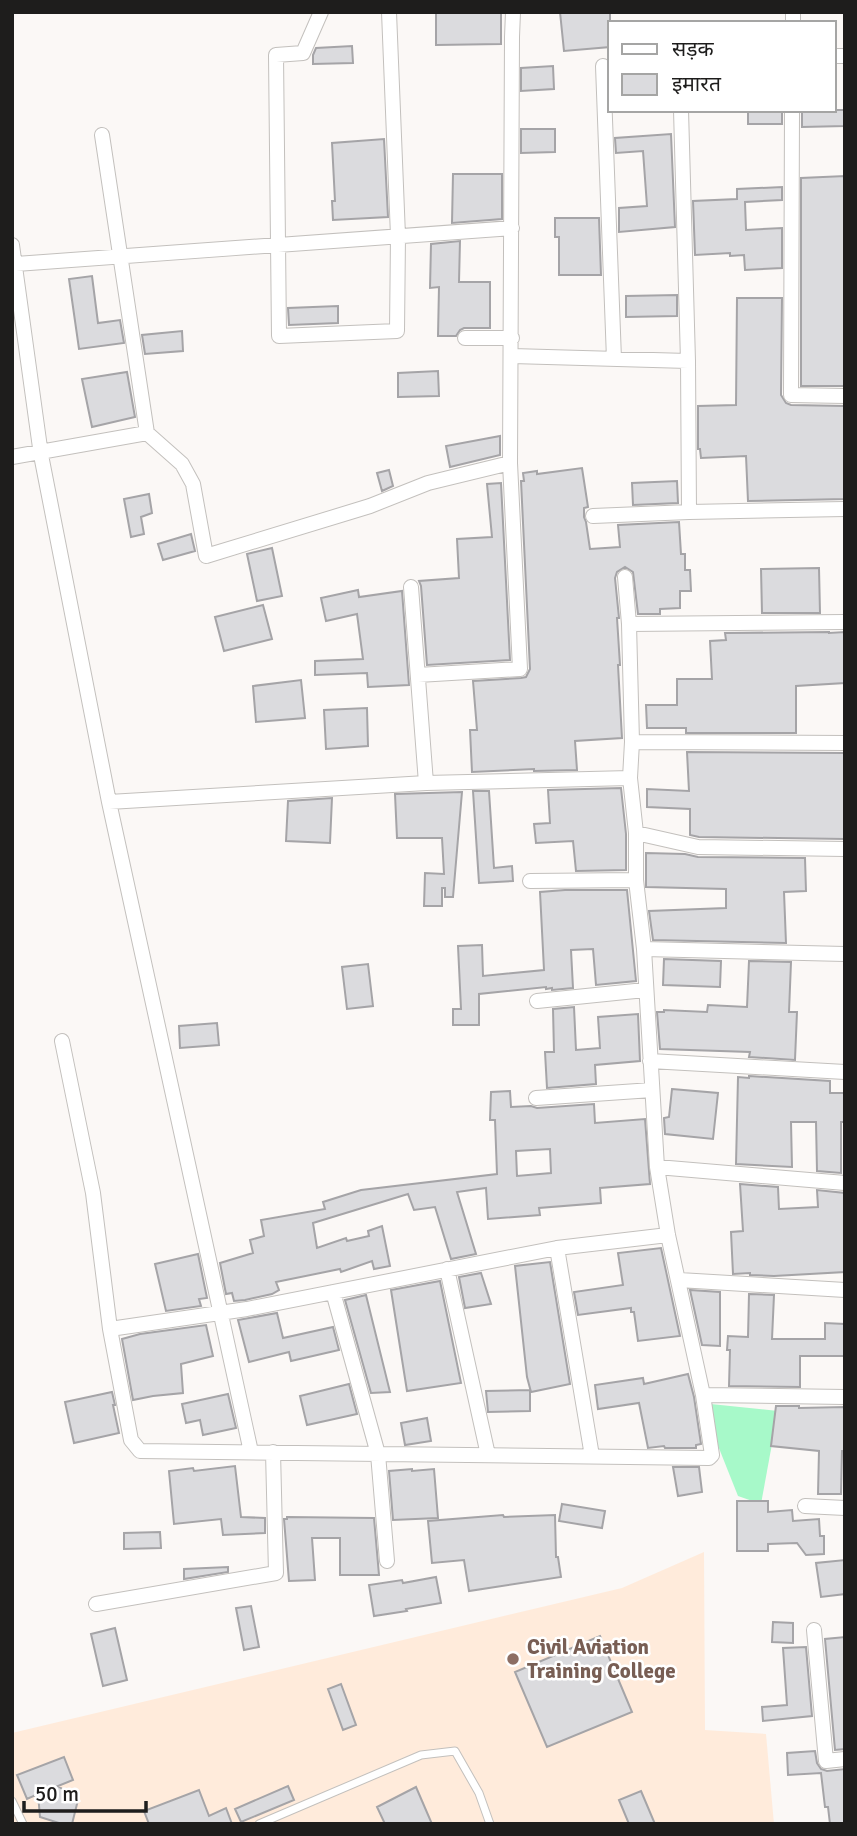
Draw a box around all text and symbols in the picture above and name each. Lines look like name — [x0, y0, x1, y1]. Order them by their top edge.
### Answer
legend — [608, 21, 836, 112]
text: सड़क — [672, 36, 714, 62]
text: इमारत — [672, 71, 722, 97]
place label: Civil Aviation Training College — [527, 1634, 676, 1684]
marker: Civil Aviation Training College — [505, 1651, 521, 1667]
scale bar — [24, 1770, 147, 1814]
text: 50 m — [35, 1781, 79, 1807]

